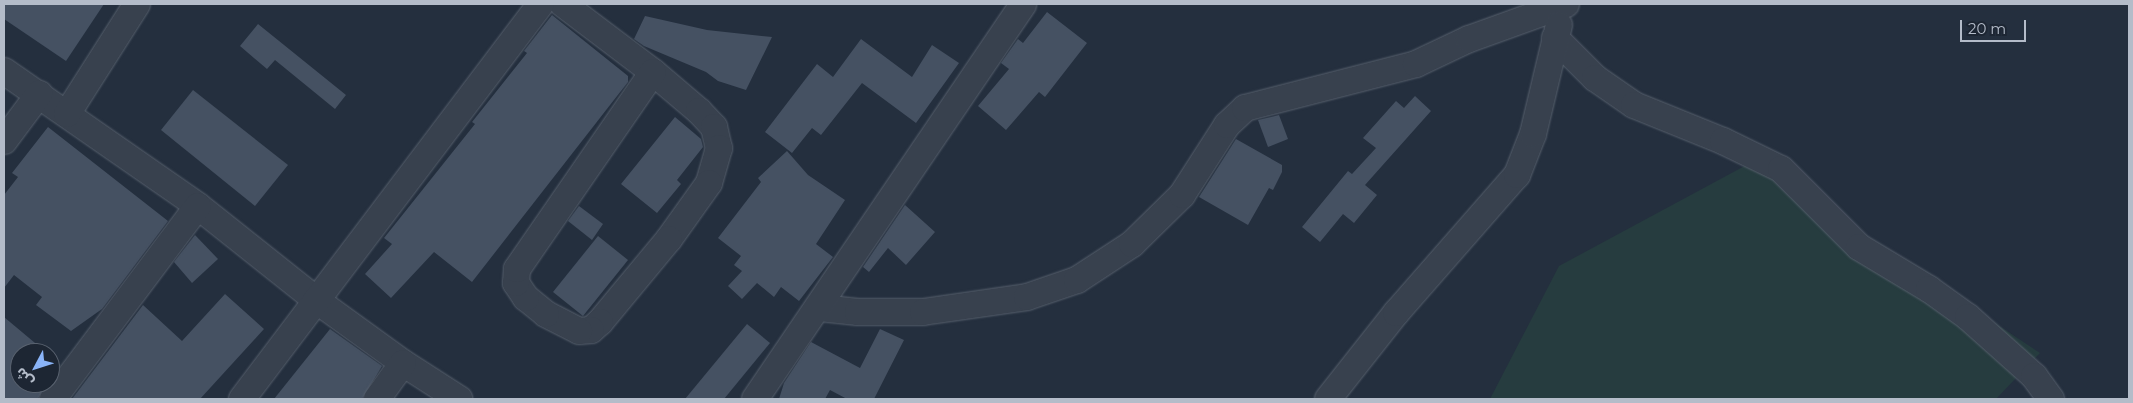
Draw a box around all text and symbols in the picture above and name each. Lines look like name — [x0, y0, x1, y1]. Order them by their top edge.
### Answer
scale bar — [1963, 10, 2029, 42]
text: 20 m — [1968, 19, 2006, 38]
north arrow — [10, 343, 60, 393]
text: ش — [11, 364, 37, 390]

